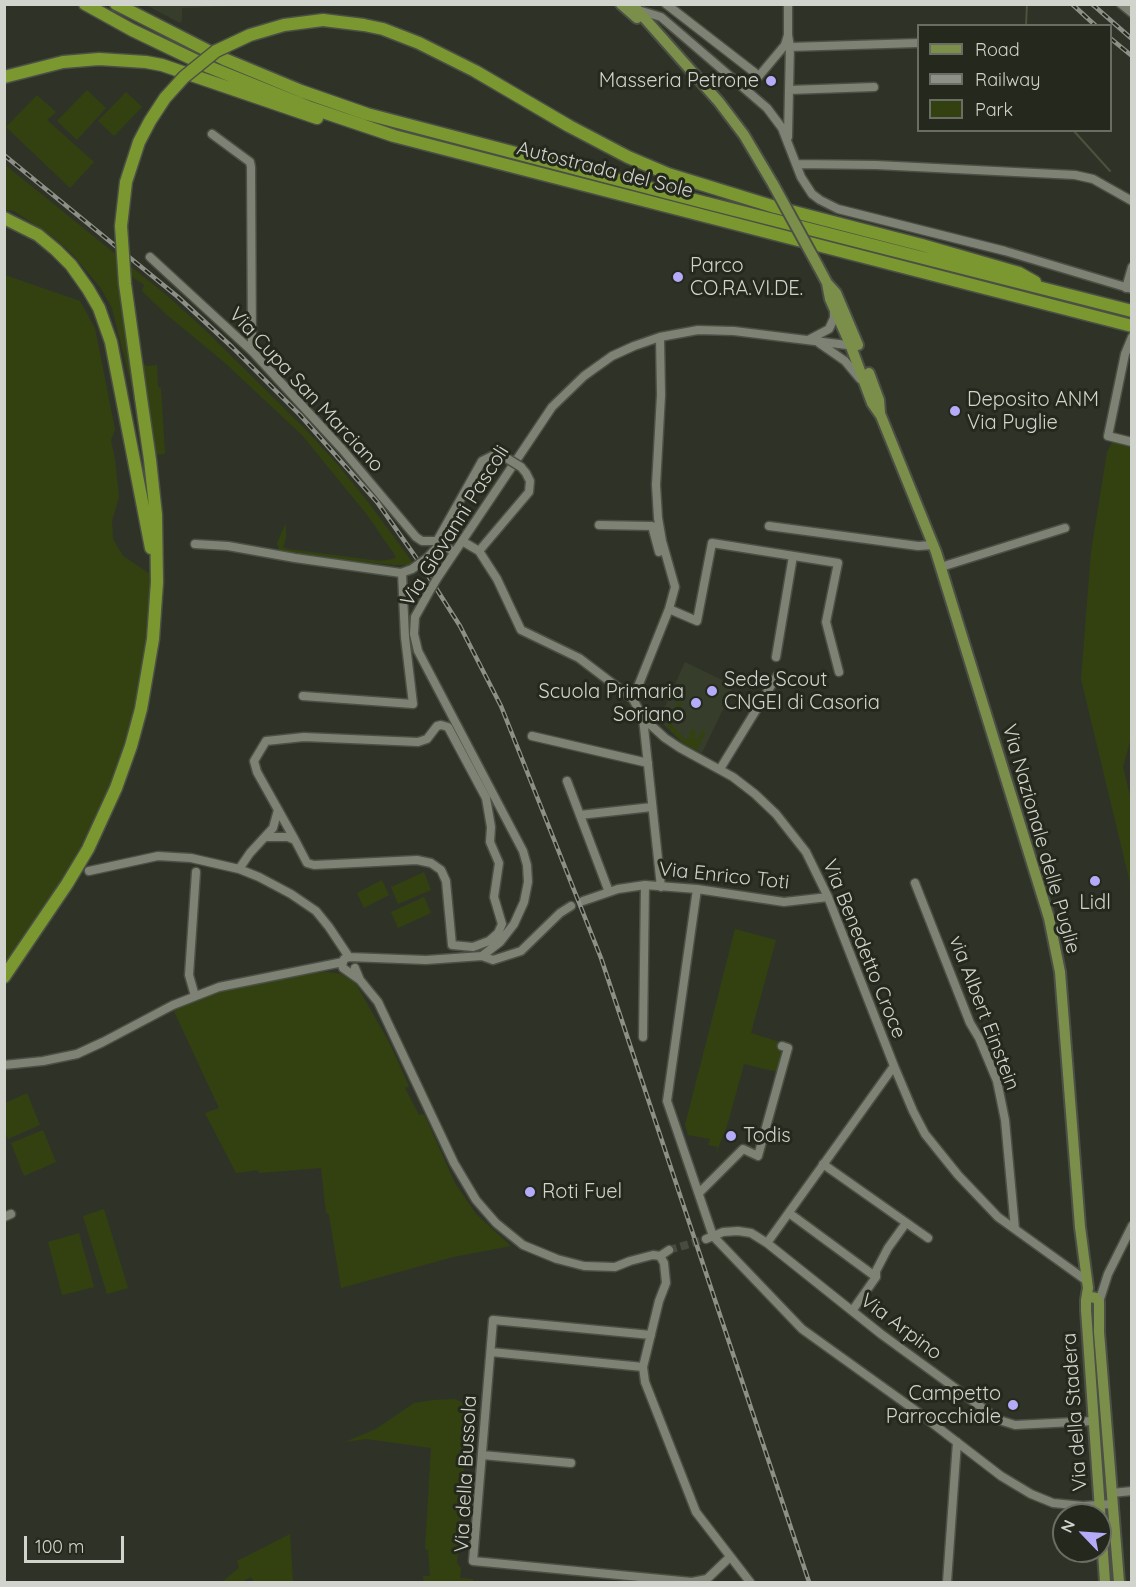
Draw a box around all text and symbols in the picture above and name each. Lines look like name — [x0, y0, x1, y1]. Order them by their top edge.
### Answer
legend — [917, 24, 1112, 132]
text: Road — [975, 38, 1020, 61]
text: Railway — [975, 68, 1041, 91]
place label: Masseria Petrone — [599, 69, 759, 93]
marker: Masseria Petrone — [764, 74, 778, 88]
text: Park — [975, 98, 1013, 121]
street label: Autostrada del Sole — [514, 136, 696, 204]
place label: Parco CO.RA.VI.DE. — [690, 254, 803, 301]
marker: Parco CO.RA.VI.DE. — [671, 270, 685, 284]
street label: Via Cupa San Marciano — [224, 303, 388, 477]
place label: Deposito ANM Via Puglie — [967, 388, 1099, 435]
marker: Deposito ANM Via Puglie — [948, 404, 962, 418]
street label: Via Giovanni Pascoli — [396, 441, 514, 611]
place label: Sede Scout CNGEI di Casoria — [724, 668, 880, 715]
place label: Scuola Primaria Soriano — [538, 680, 684, 727]
marker: Sede Scout CNGEI di Casoria — [705, 684, 719, 698]
marker: Scuola Primaria Soriano — [689, 696, 703, 710]
street label: Via Nazionale delle Puglie — [997, 722, 1085, 956]
street label: Via Benedetto Croce — [817, 856, 911, 1042]
street label: Via Enrico Toti — [658, 857, 790, 895]
marker: Lidl — [1088, 874, 1102, 888]
place label: Lidl — [1079, 891, 1111, 915]
street label: via Albert Einstein — [943, 932, 1025, 1094]
place label: Todis — [743, 1124, 791, 1148]
marker: Todis — [724, 1129, 738, 1143]
place label: Roti Fuel — [542, 1180, 622, 1204]
marker: Roti Fuel — [523, 1185, 537, 1199]
street label: Via Arpino — [856, 1289, 946, 1365]
street label: Via della Stadera — [1058, 1332, 1092, 1492]
place label: Campetto Parrocchiale — [886, 1382, 1001, 1429]
street label: Via della Bussola — [450, 1395, 482, 1553]
marker: Campetto Parrocchiale — [1006, 1398, 1020, 1412]
north arrow — [1052, 1503, 1112, 1563]
text: N — [1056, 1517, 1079, 1536]
scale bar — [27, 1524, 128, 1562]
text: 100 m — [35, 1535, 84, 1558]

